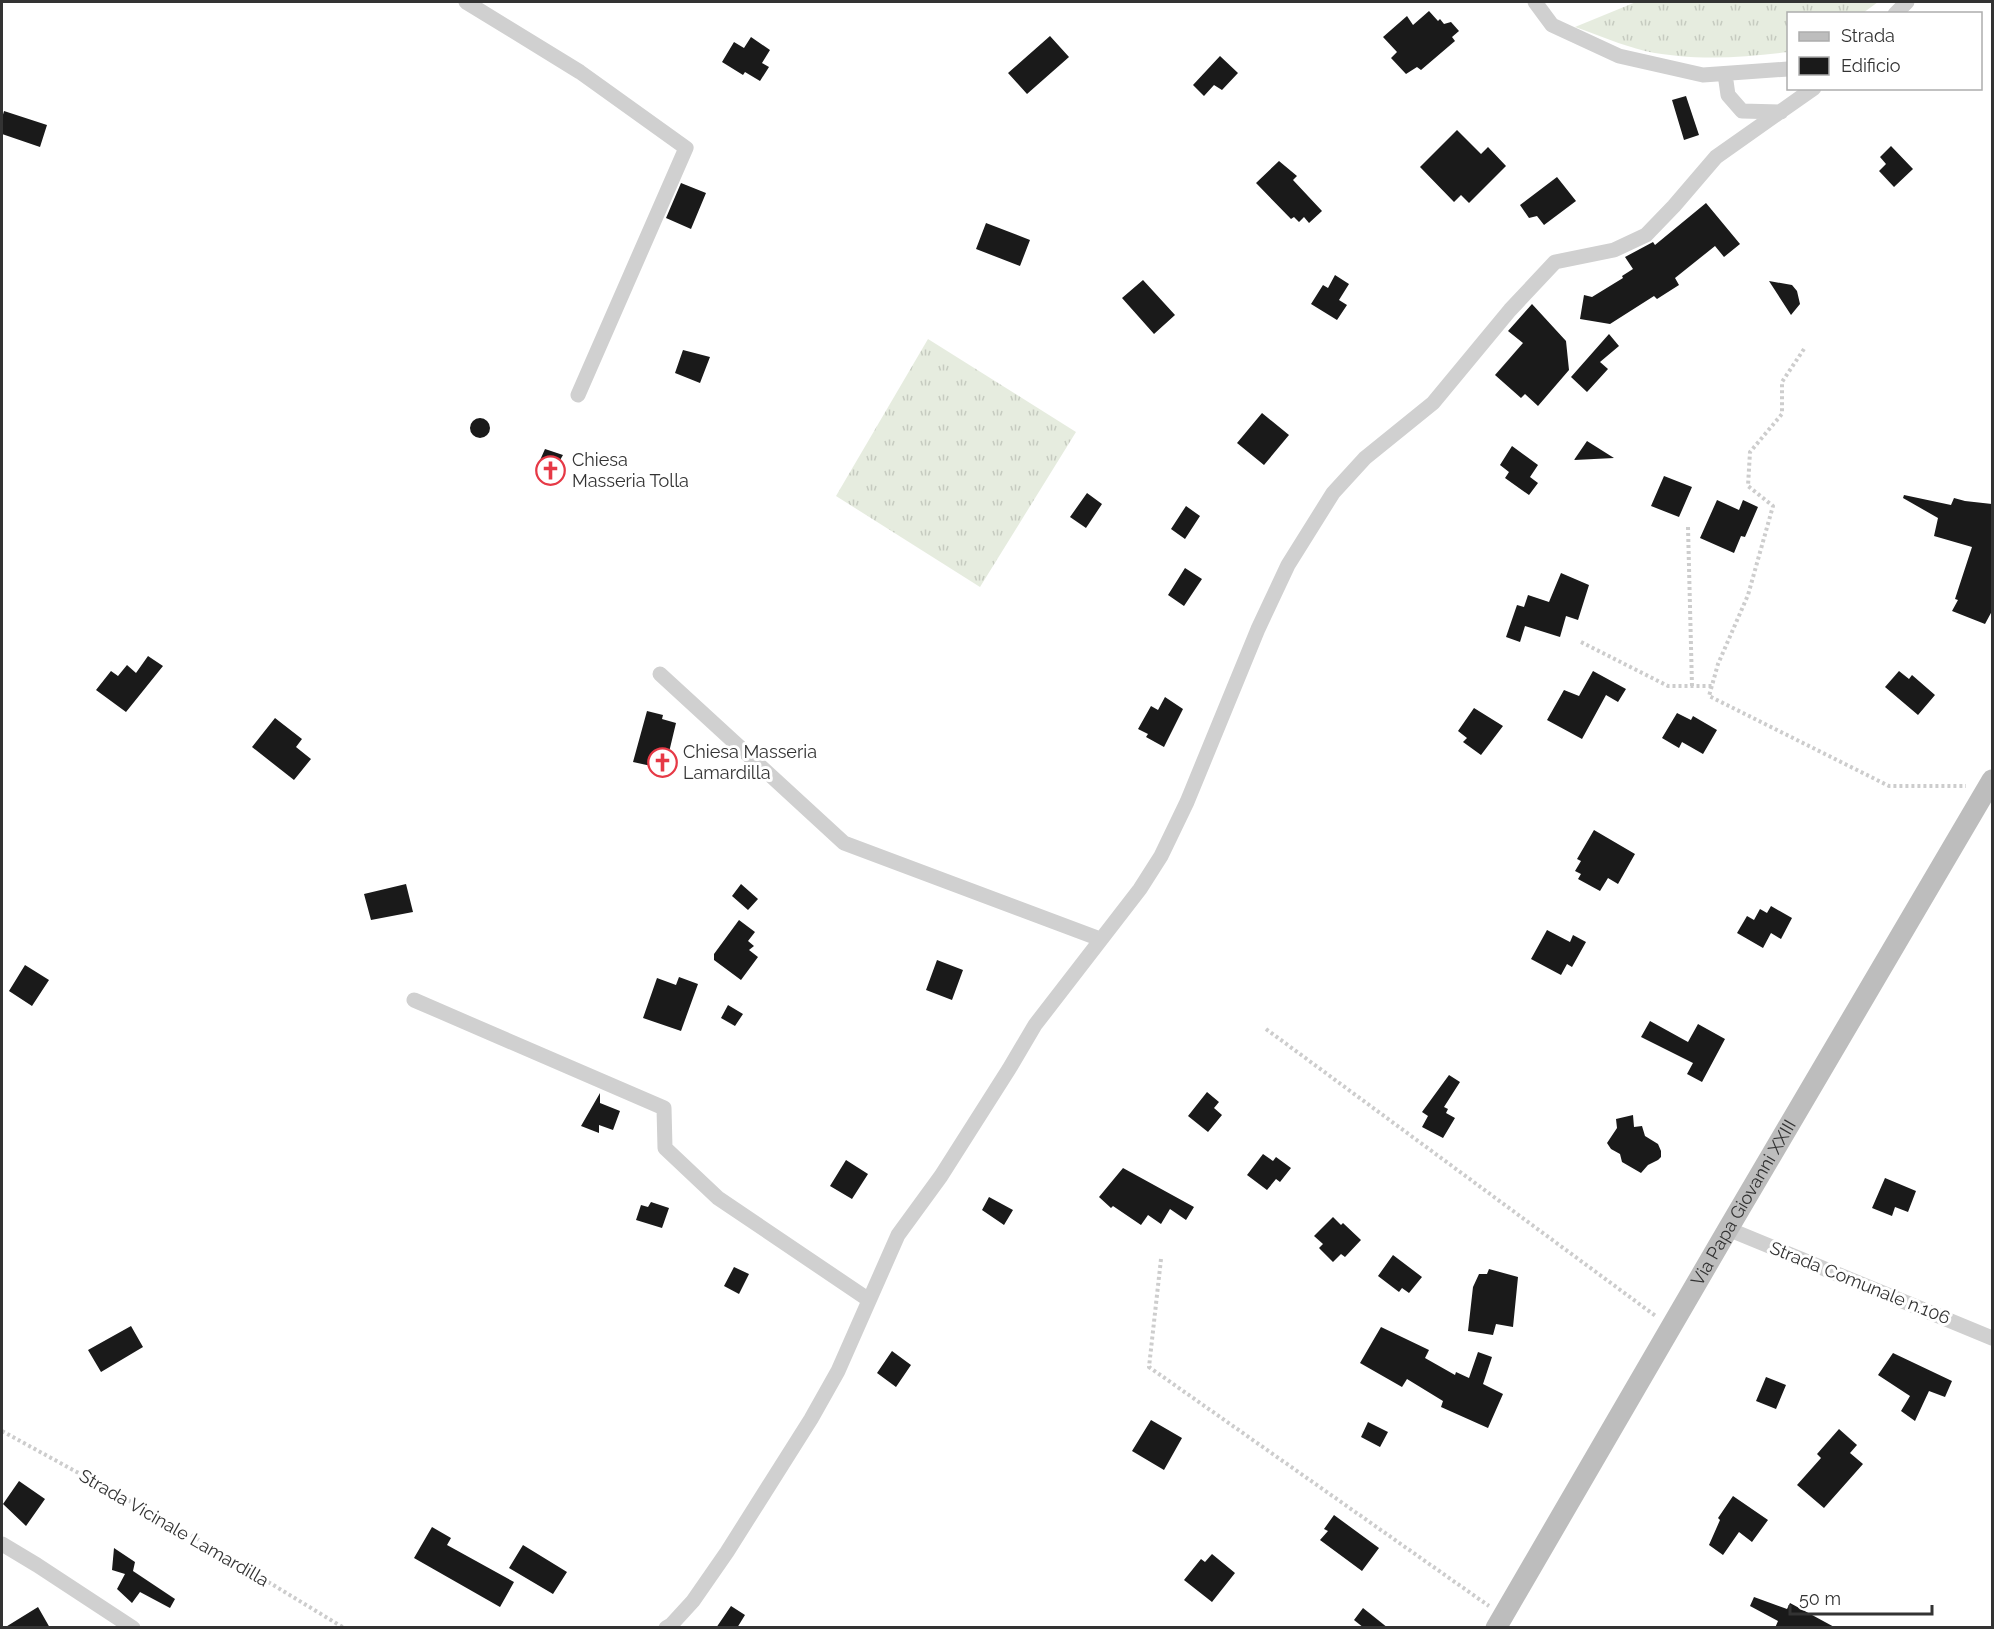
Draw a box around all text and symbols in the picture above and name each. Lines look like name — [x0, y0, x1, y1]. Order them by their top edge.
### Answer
legend — [1787, 12, 1982, 90]
text: Strada — [1841, 25, 1895, 46]
text: Edificio — [1841, 55, 1901, 76]
place label: Chiesa Masseria Tolla — [572, 449, 689, 491]
church icon: Chiesa Masseria Tolla — [535, 454, 567, 486]
place label: Chiesa Masseria Lamardilla — [683, 741, 817, 783]
church icon: Chiesa Masseria Lamardilla — [646, 746, 678, 778]
street label: Via Papa Giovanni XXIII — [1686, 1116, 1800, 1289]
street label: Strada Comunale n.106 — [1767, 1237, 1954, 1328]
street label: Strada Vicinale Lamardilla — [76, 1465, 273, 1591]
scale bar — [1790, 1578, 1932, 1616]
text: 50 m — [1799, 1588, 1841, 1609]

